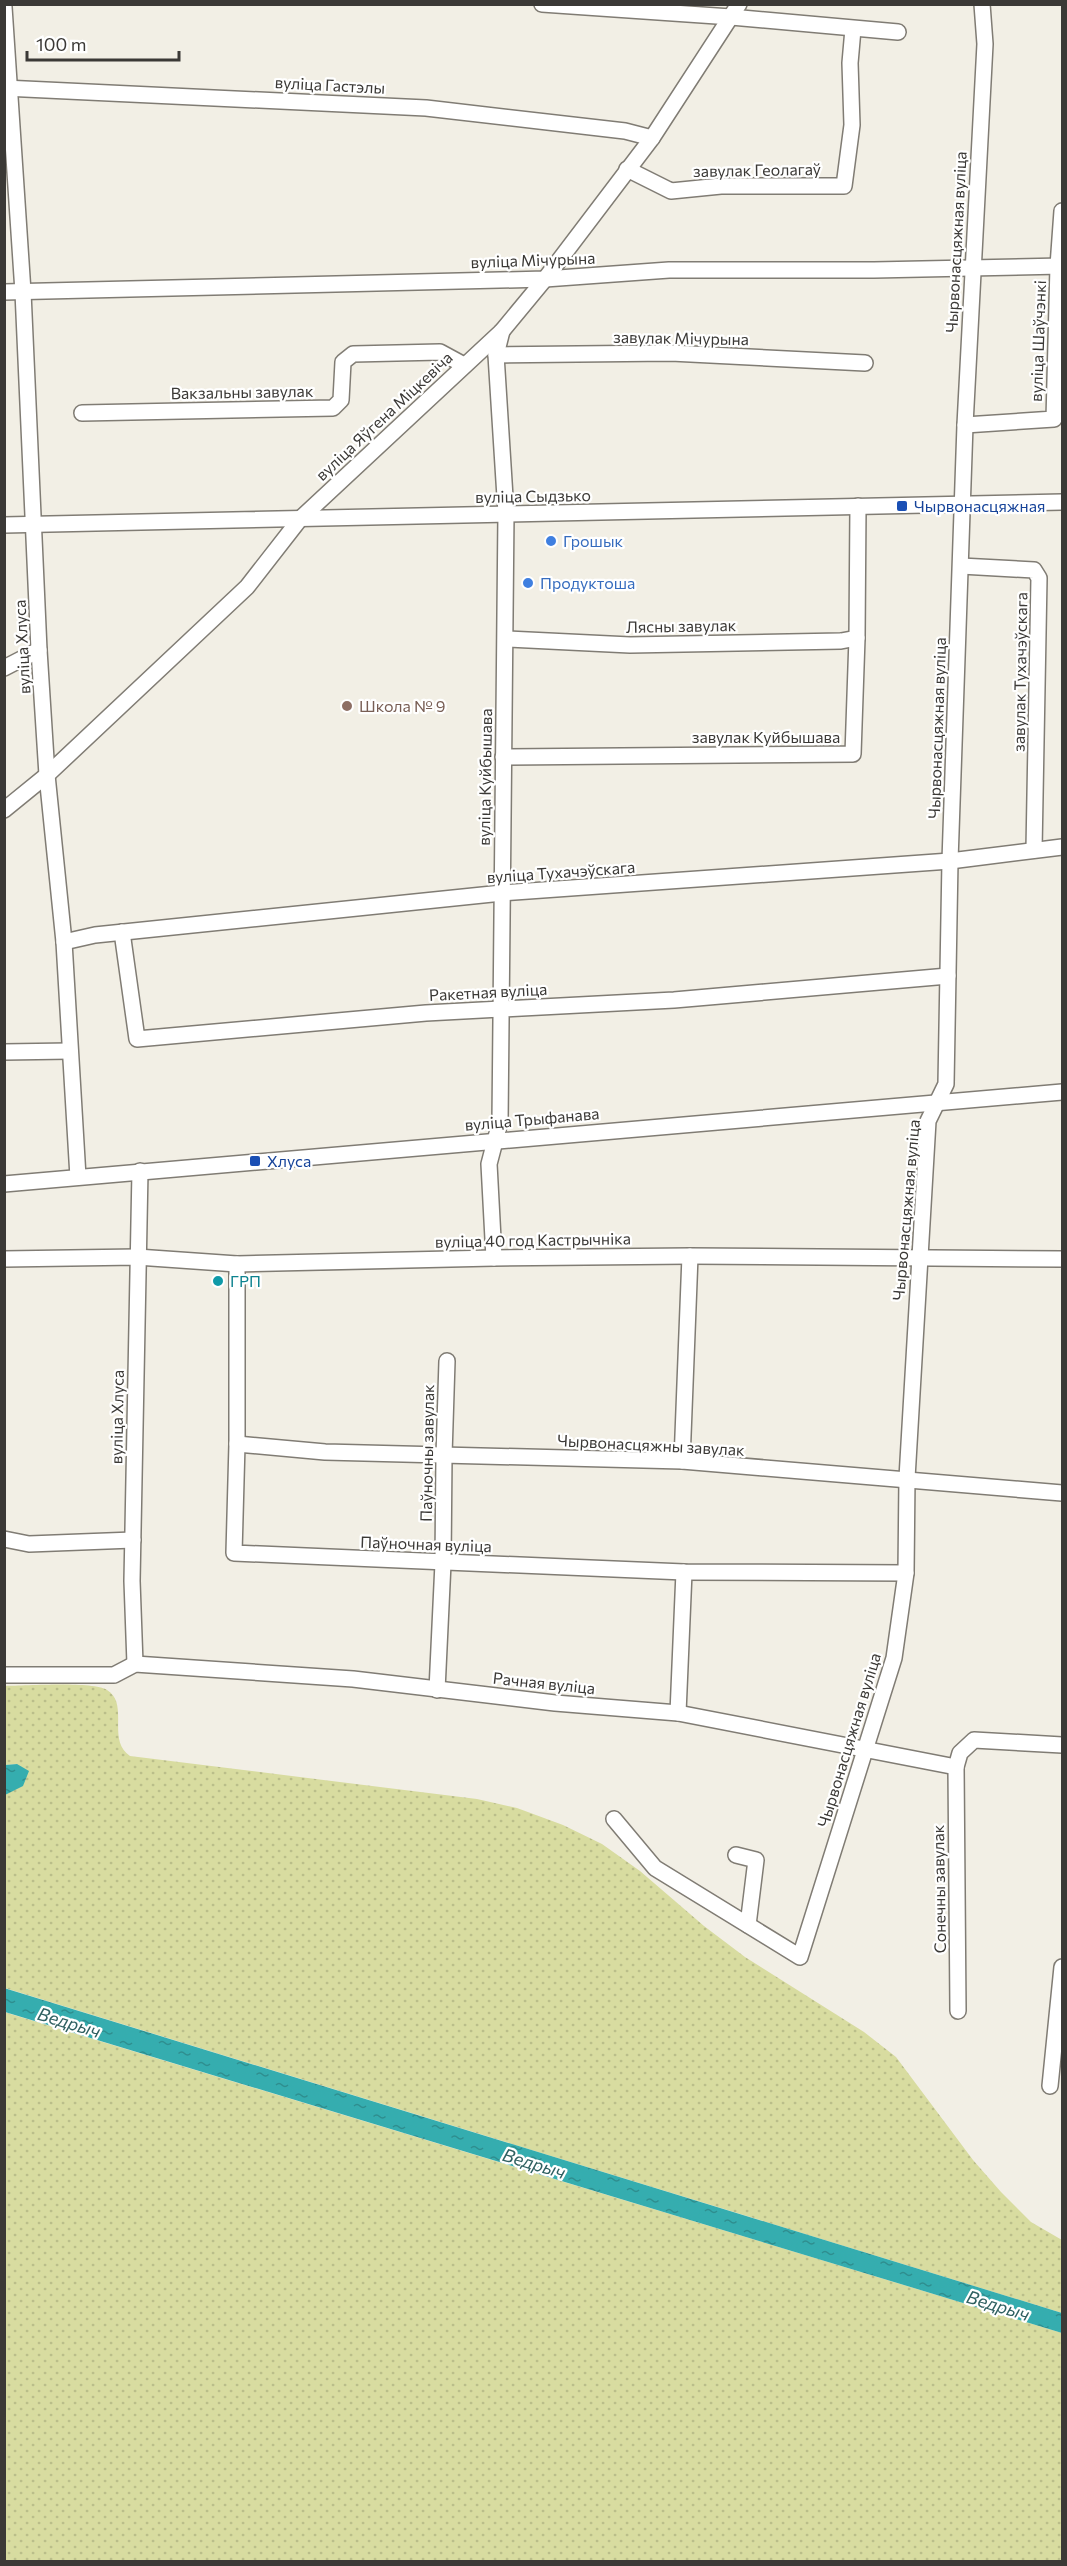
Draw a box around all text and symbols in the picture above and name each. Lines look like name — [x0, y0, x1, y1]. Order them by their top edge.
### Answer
scale bar — [27, 24, 178, 62]
text: 100 m — [36, 33, 86, 55]
street label: вуліца Гастэлы — [274, 72, 386, 97]
street label: Чырвонасцяжная вуліца — [941, 151, 970, 333]
street label: завулак Геолагаў — [693, 159, 821, 180]
street label: вуліца Мічурына — [470, 248, 596, 271]
street label: вуліца Шаўчэнкі — [1026, 280, 1049, 402]
street label: завулак Мічурына — [613, 327, 749, 348]
street label: вуліца Яўгена Міцкевіча — [311, 347, 456, 484]
street label: Вакзальны завулак — [170, 381, 314, 402]
street label: вуліца Сыдзько — [475, 485, 591, 506]
place label: Чырвонасцяжная — [914, 496, 1045, 515]
marker: Чырвонасцяжная — [895, 499, 909, 513]
place label: Грошык — [563, 531, 624, 550]
marker: Грошык — [544, 534, 558, 548]
place label: Продуктоша — [540, 573, 635, 592]
marker: Продуктоша — [521, 576, 535, 590]
street label: завулак Тухачэўскага — [1009, 592, 1030, 752]
street label: вуліца Хлуса — [10, 599, 33, 695]
street label: Лясны завулак — [626, 615, 737, 636]
street label: Чырвонасцяжная вуліца — [924, 637, 949, 819]
place label: Школа № 9 — [359, 696, 446, 715]
marker: Школа № 9 — [340, 699, 354, 713]
street label: вуліца Куйбышава — [474, 708, 495, 846]
street label: завулак Куйбышава — [692, 727, 840, 746]
street label: вуліца Тухачэўскага — [486, 857, 636, 886]
street label: Ракетная вуліца — [428, 979, 548, 1004]
street label: вуліца Трыфанава — [464, 1103, 600, 1134]
street label: Чырвонасцяжная вуліца — [888, 1119, 923, 1301]
place label: Хлуса — [267, 1151, 311, 1170]
marker: Хлуса — [248, 1154, 262, 1168]
street label: вуліца 40 год Кастрычніка — [435, 1228, 631, 1251]
place label: ГРП — [230, 1271, 261, 1290]
marker: ГРП — [211, 1274, 225, 1288]
street label: вуліца Хлуса — [106, 1370, 127, 1464]
street label: Паўночны завулак — [416, 1384, 437, 1522]
street label: Чырвонасцяжны завулак — [557, 1430, 746, 1459]
street label: Паўночная вуліца — [360, 1532, 492, 1555]
street label: Чырвонасцяжная вуліца — [813, 1650, 884, 1829]
street label: Рачная вуліца — [492, 1668, 596, 1697]
street label: Сонечны завулак — [928, 1824, 949, 1953]
water label: Ведрыч — [35, 2002, 104, 2042]
water label: Ведрыч — [500, 2143, 569, 2183]
water label: Ведрыч — [964, 2285, 1033, 2325]

